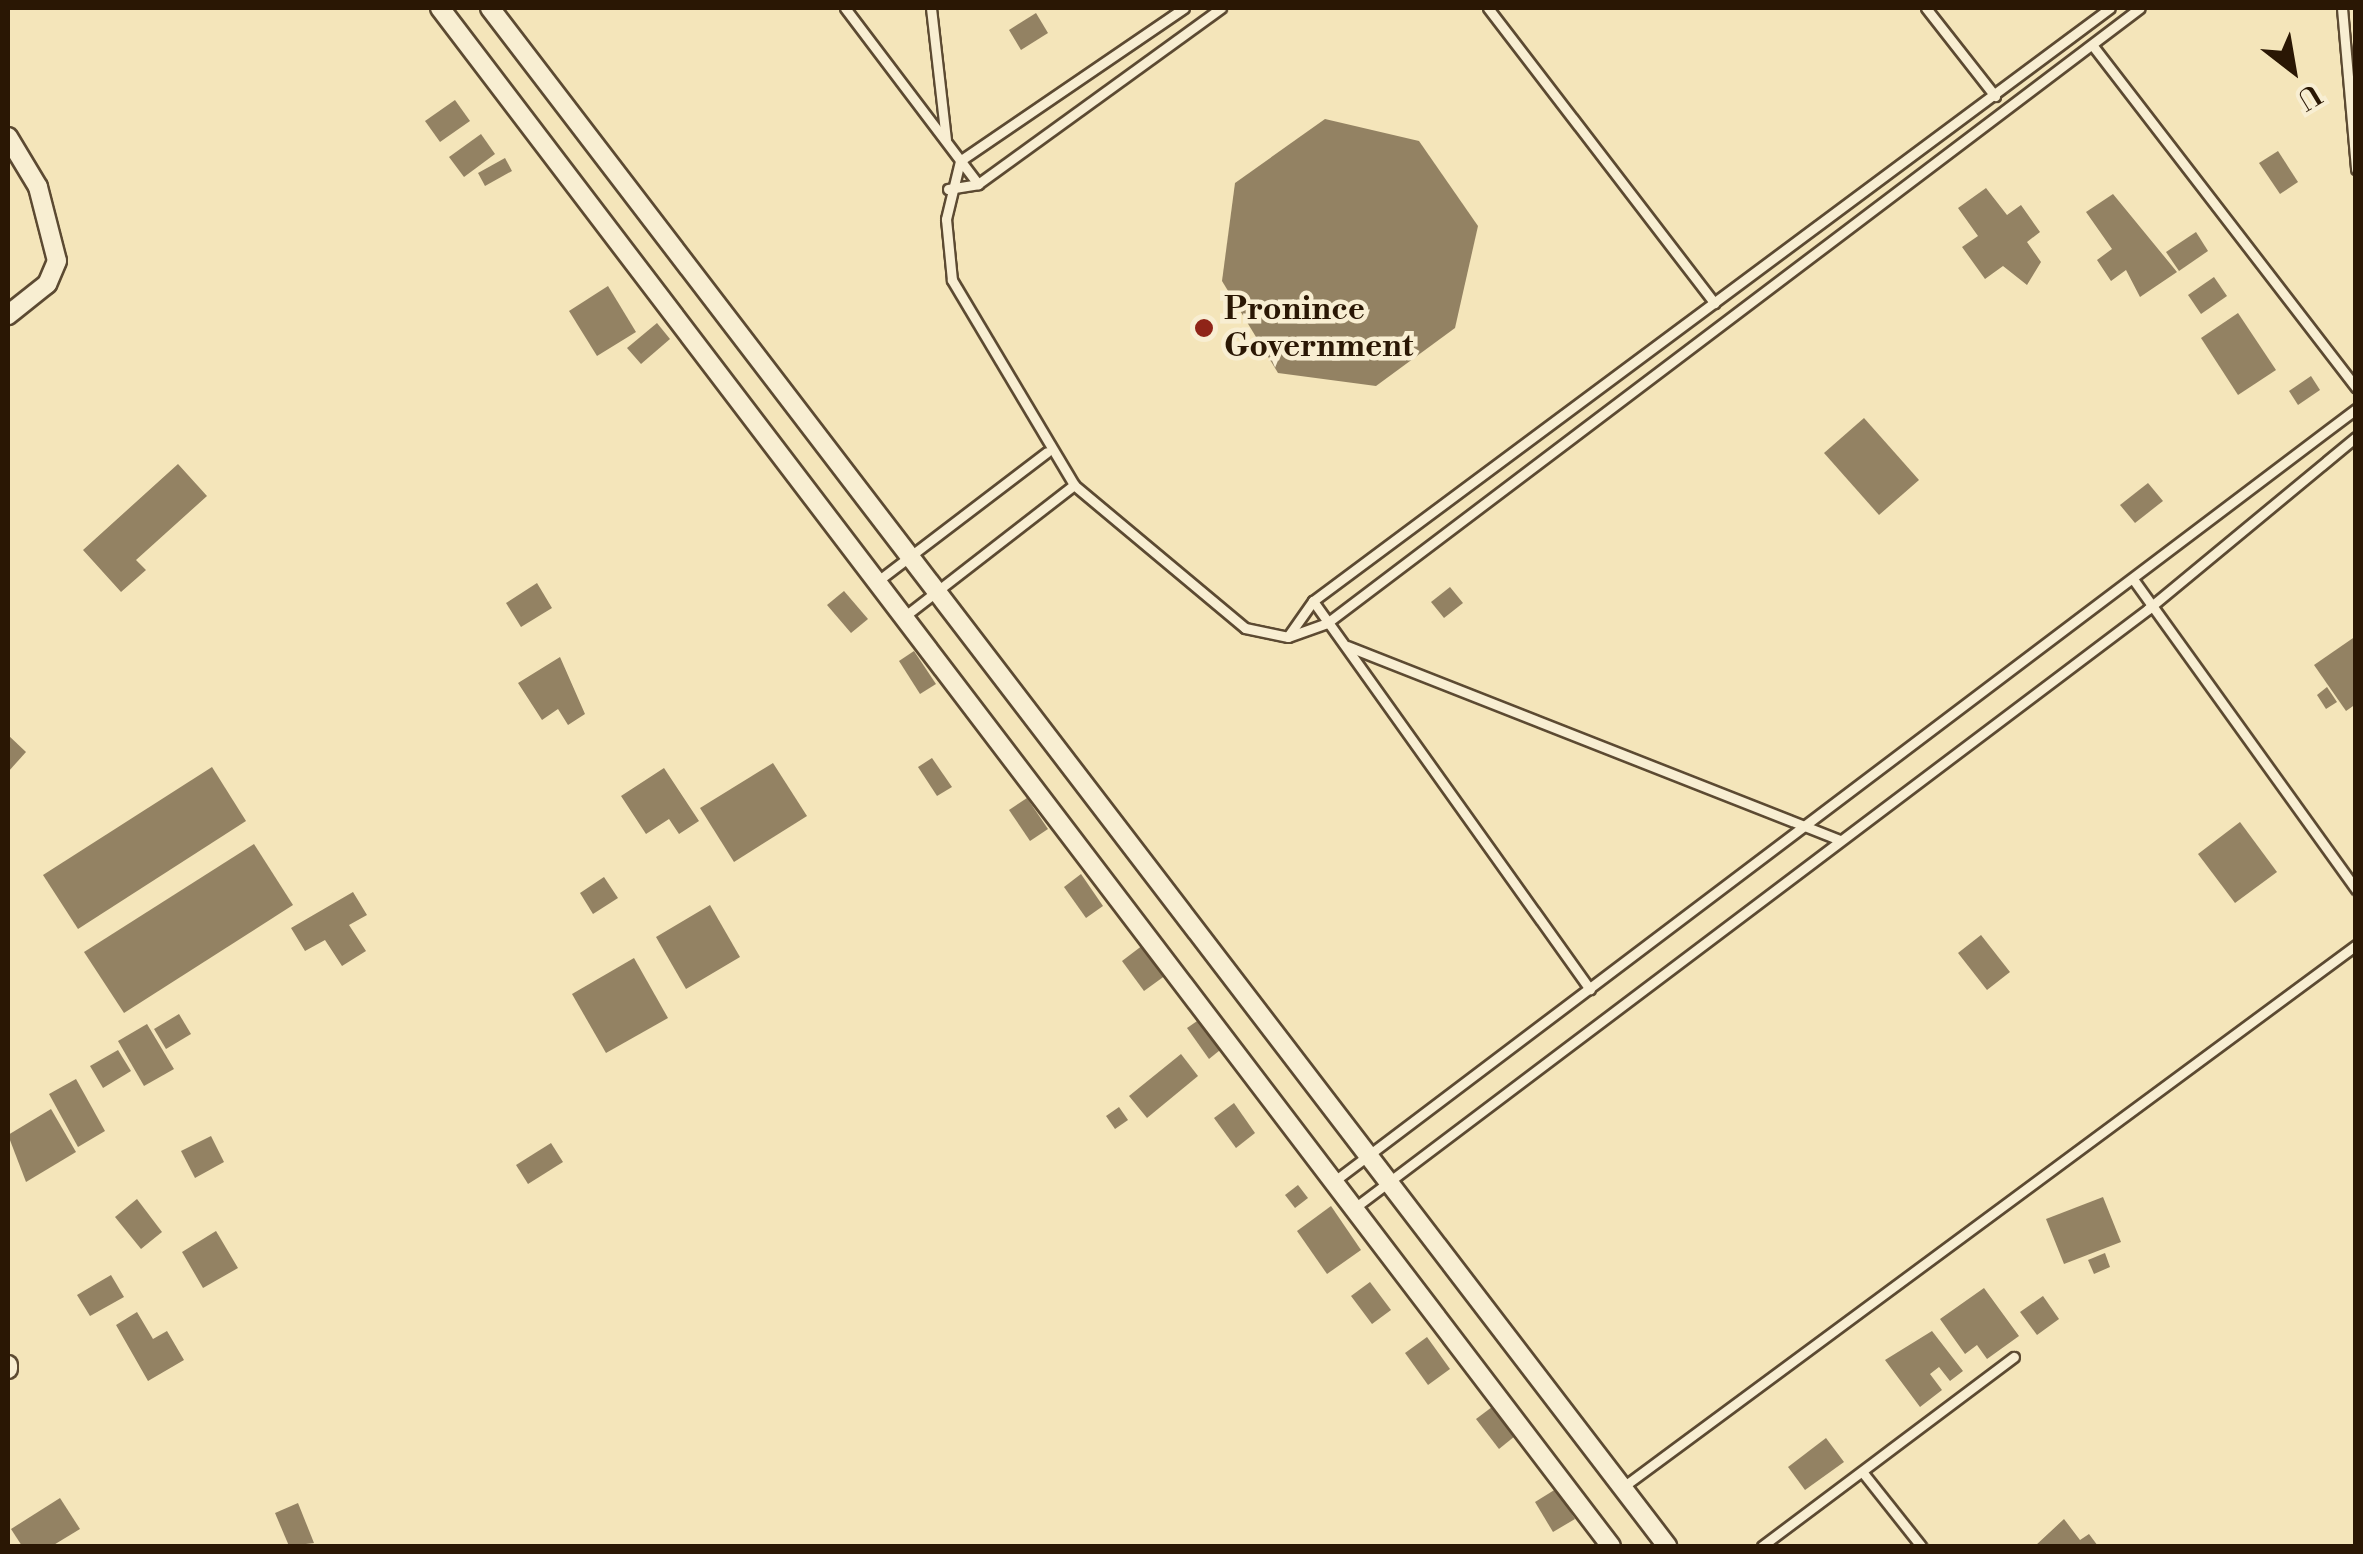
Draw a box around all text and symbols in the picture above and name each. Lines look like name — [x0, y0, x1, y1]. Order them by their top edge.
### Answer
north arrow — [2243, 20, 2343, 120]
text: U — [2290, 76, 2327, 117]
place label: Pronince Government — [1224, 291, 1413, 366]
marker: Pronince Government — [1193, 317, 1215, 339]

